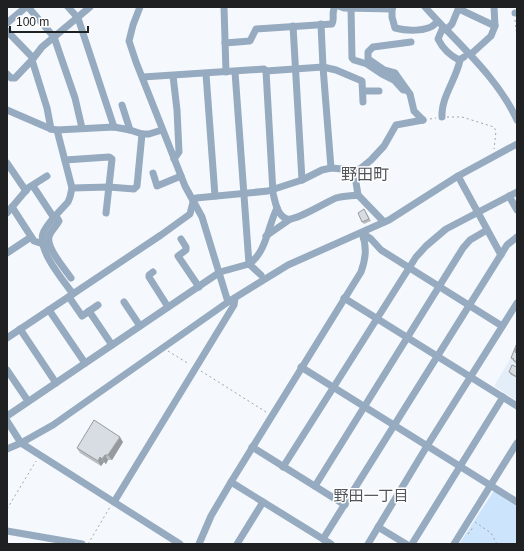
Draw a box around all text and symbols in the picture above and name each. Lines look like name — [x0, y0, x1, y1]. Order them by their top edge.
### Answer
scale bar — [10, 8, 88, 34]
text: 100 m — [16, 15, 49, 29]
district label: 野田町 — [341, 166, 389, 183]
district label: 野田一丁目 — [333, 487, 409, 504]

